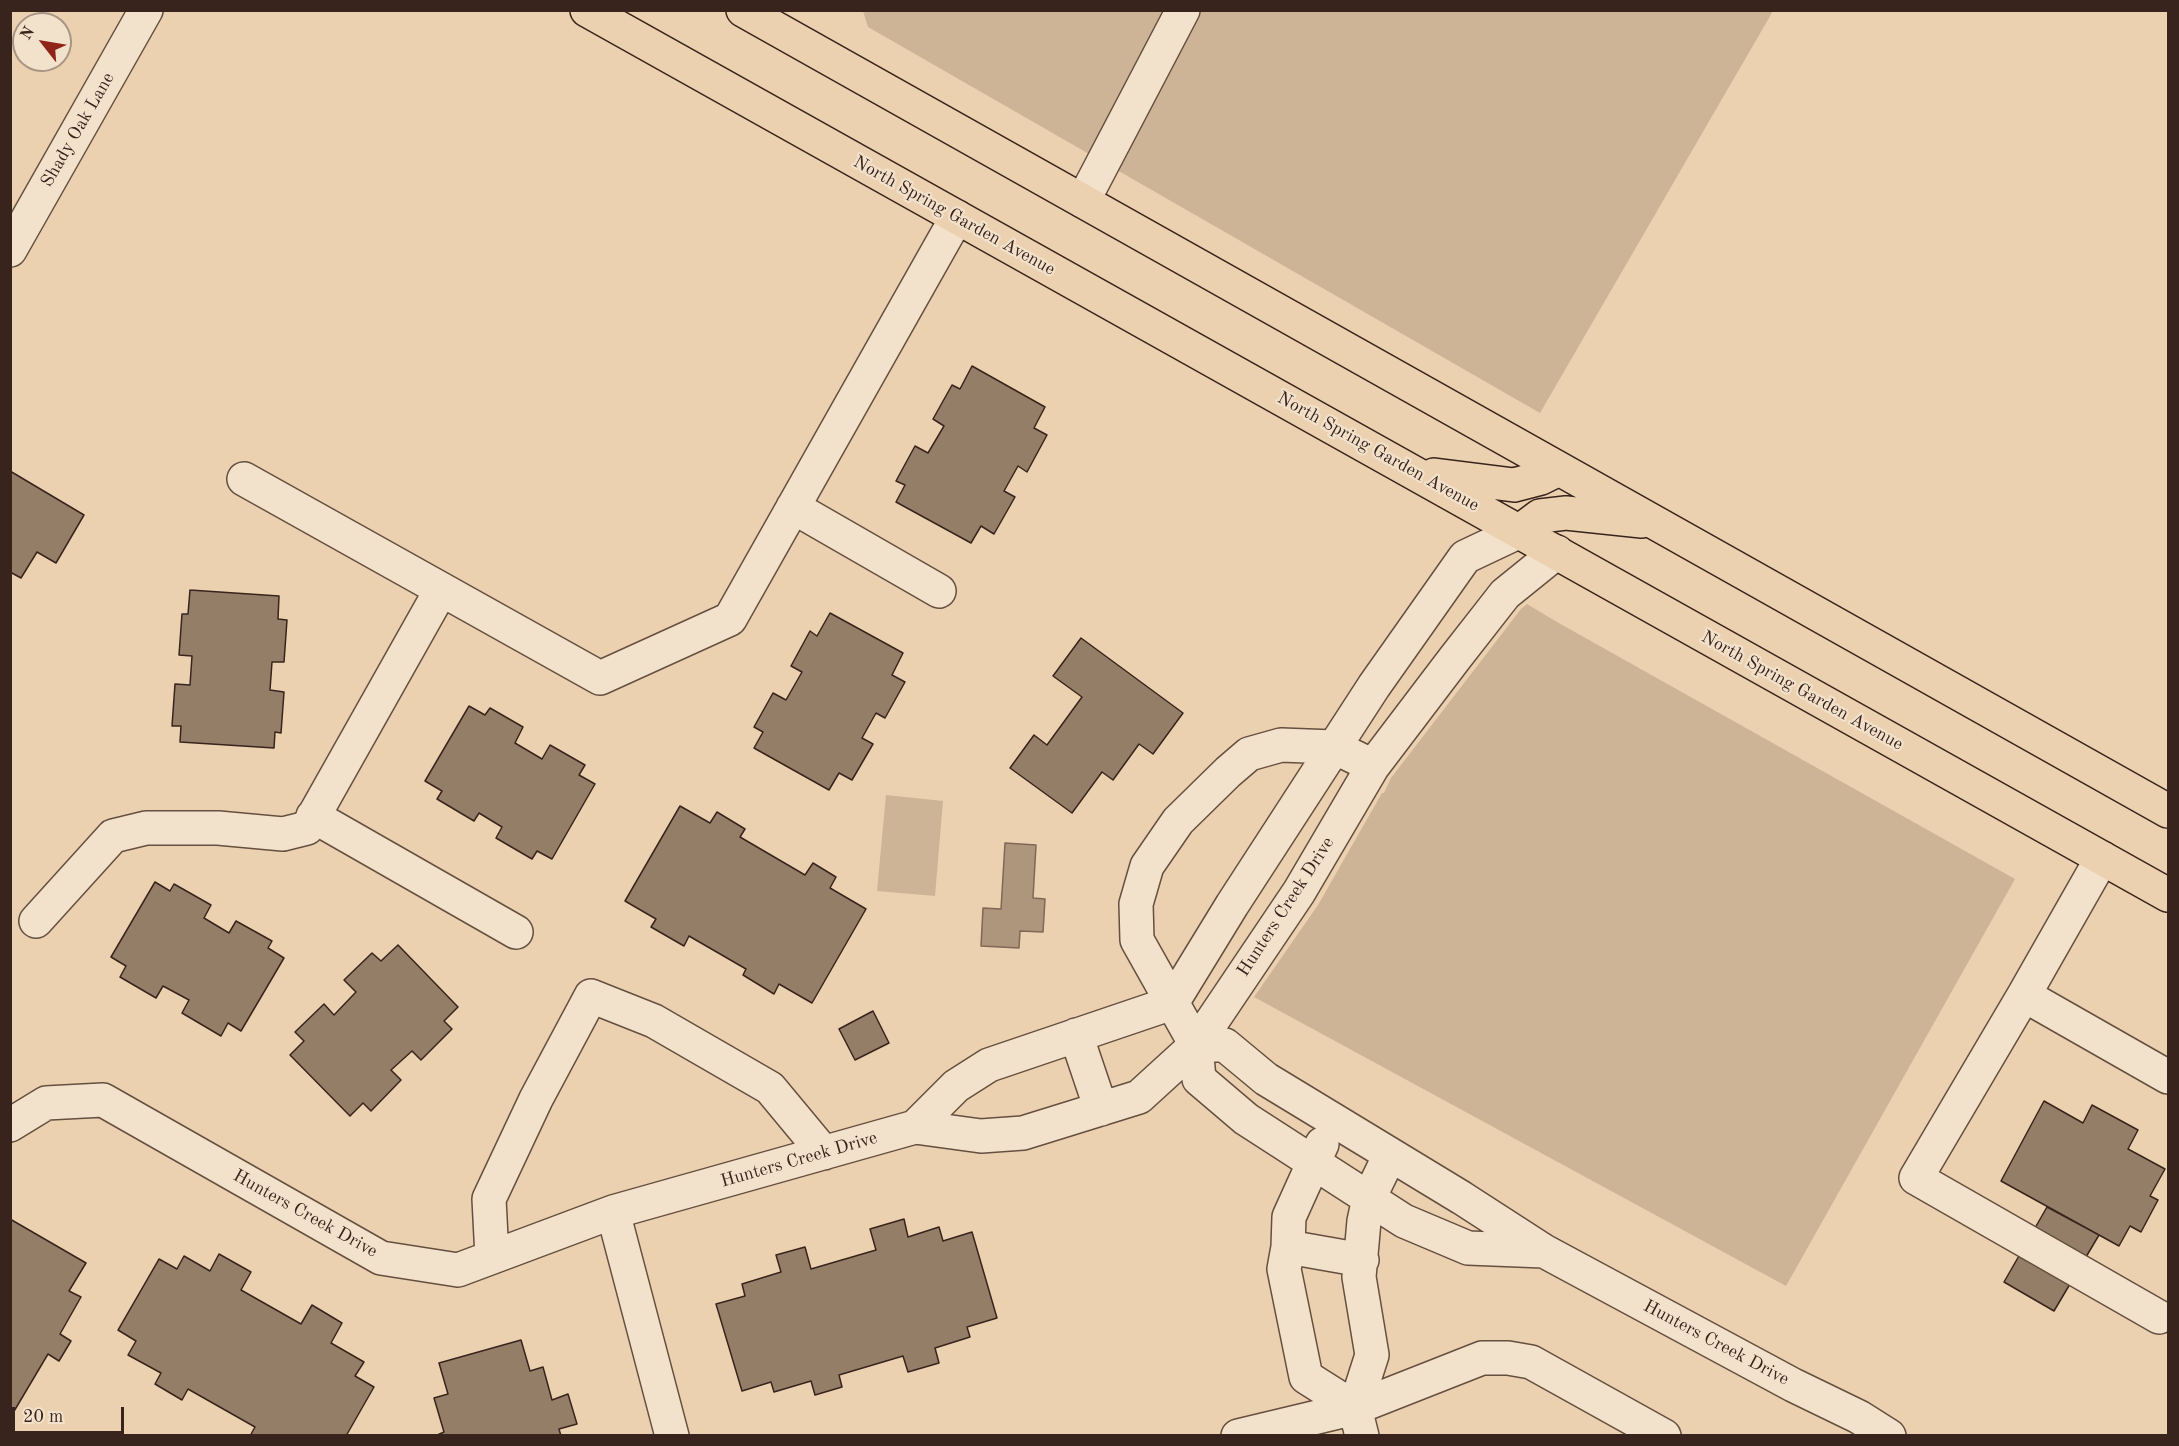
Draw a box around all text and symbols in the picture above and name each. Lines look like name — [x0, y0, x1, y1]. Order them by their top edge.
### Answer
north arrow — [12, 12, 72, 72]
text: N — [18, 24, 38, 43]
street label: Shady Oak Lane — [36, 69, 120, 191]
street label: North Spring Garden Avenue — [849, 151, 1059, 281]
street label: North Spring Garden Avenue — [1273, 387, 1483, 517]
street label: North Spring Garden Avenue — [1697, 626, 1907, 756]
street label: Hunters Creek Drive — [1233, 833, 1339, 981]
street label: Hunters Creek Drive — [718, 1127, 880, 1193]
street label: Hunters Creek Drive — [229, 1165, 381, 1263]
street label: Hunters Creek Drive — [1639, 1295, 1793, 1391]
scale bar — [15, 1395, 128, 1433]
text: 20 m — [23, 1408, 63, 1426]

